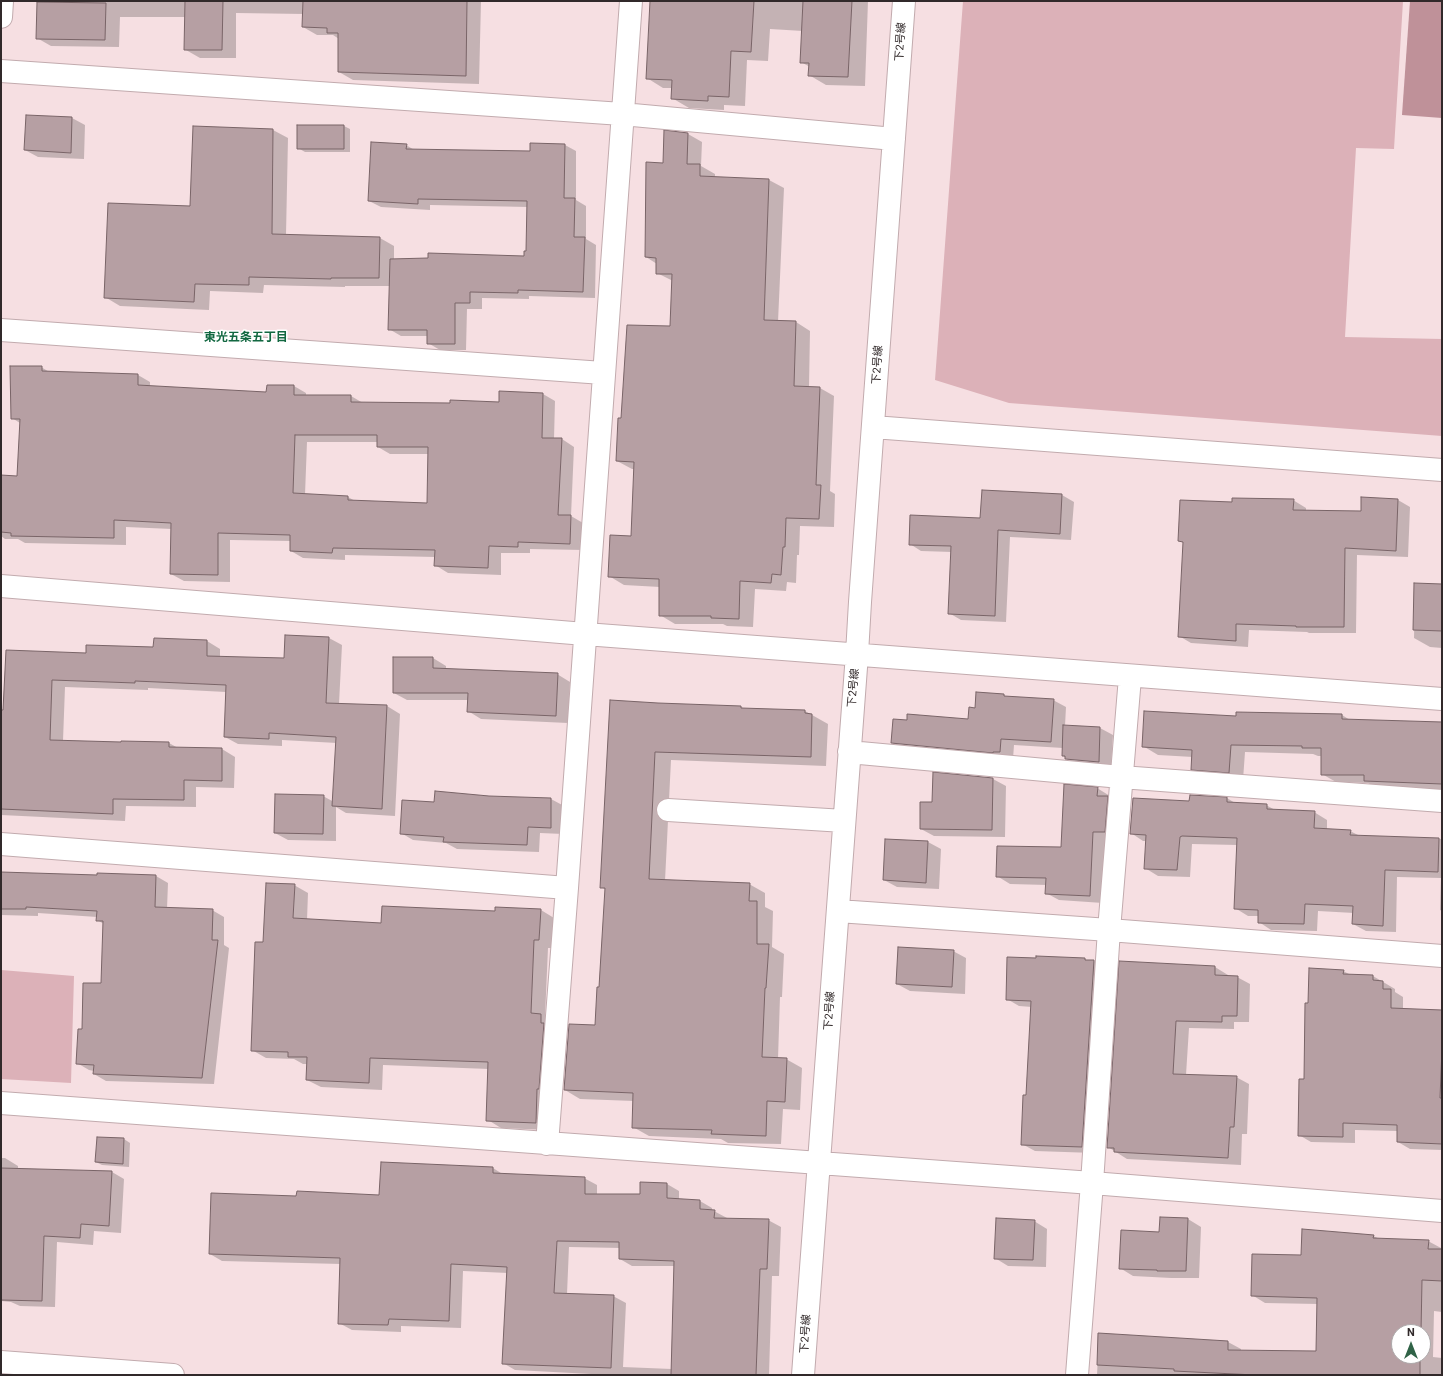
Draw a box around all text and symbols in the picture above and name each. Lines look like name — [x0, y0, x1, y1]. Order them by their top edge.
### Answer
street label: 下2号線 — [893, 22, 909, 62]
district label: 東光五条五丁目 — [204, 331, 288, 345]
street label: 下2号線 — [870, 345, 886, 385]
street label: 下2号線 — [846, 668, 862, 708]
street label: 下2号線 — [822, 991, 838, 1031]
street label: 下2号線 — [798, 1314, 814, 1354]
north arrow — [1391, 1324, 1431, 1364]
text: N — [1407, 1326, 1415, 1339]

